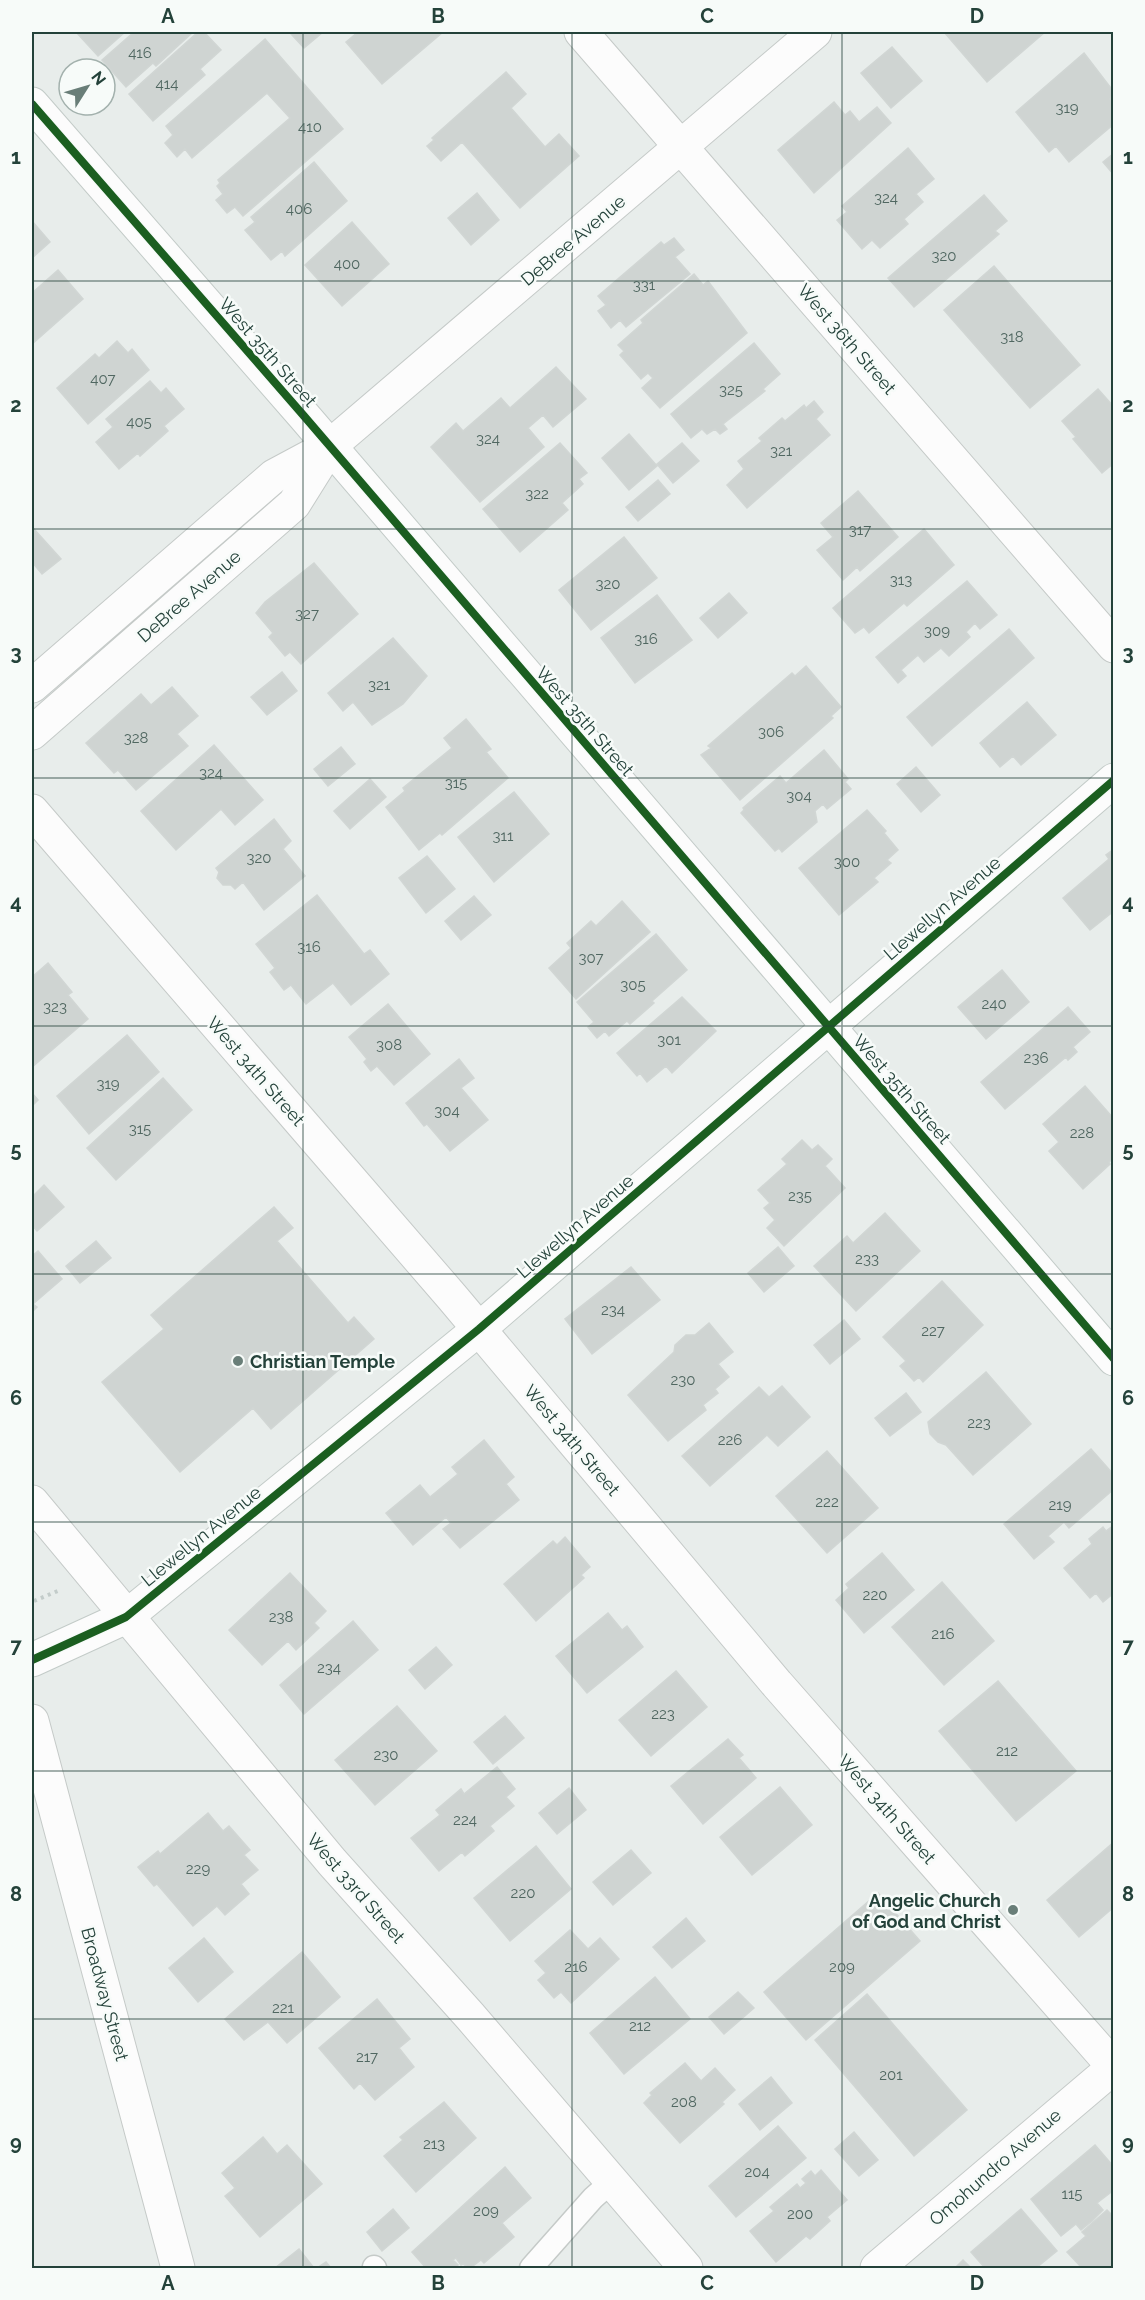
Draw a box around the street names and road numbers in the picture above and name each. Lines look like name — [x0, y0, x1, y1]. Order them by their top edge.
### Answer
street label: DeBree Avenue — [517, 190, 630, 290]
street label: West 36th Street — [793, 280, 901, 398]
street label: West 35th Street — [215, 293, 321, 411]
street label: DeBree Avenue — [133, 545, 245, 646]
street label: West 35th Street — [532, 662, 638, 780]
street label: Llewellyn Avenue — [879, 851, 1005, 964]
street label: West 34th Street — [203, 1012, 309, 1130]
street label: West 35th Street — [849, 1030, 955, 1148]
street label: Llewellyn Avenue — [512, 1169, 638, 1282]
street label: West 34th Street — [520, 1380, 624, 1500]
street label: Llewellyn Avenue — [137, 1481, 265, 1591]
street label: West 34th Street — [834, 1750, 940, 1868]
street label: West 33rd Street — [303, 1829, 409, 1947]
street label: Broadway Street — [77, 1925, 133, 2063]
street label: Omohundro Avenue — [925, 2104, 1065, 2230]

